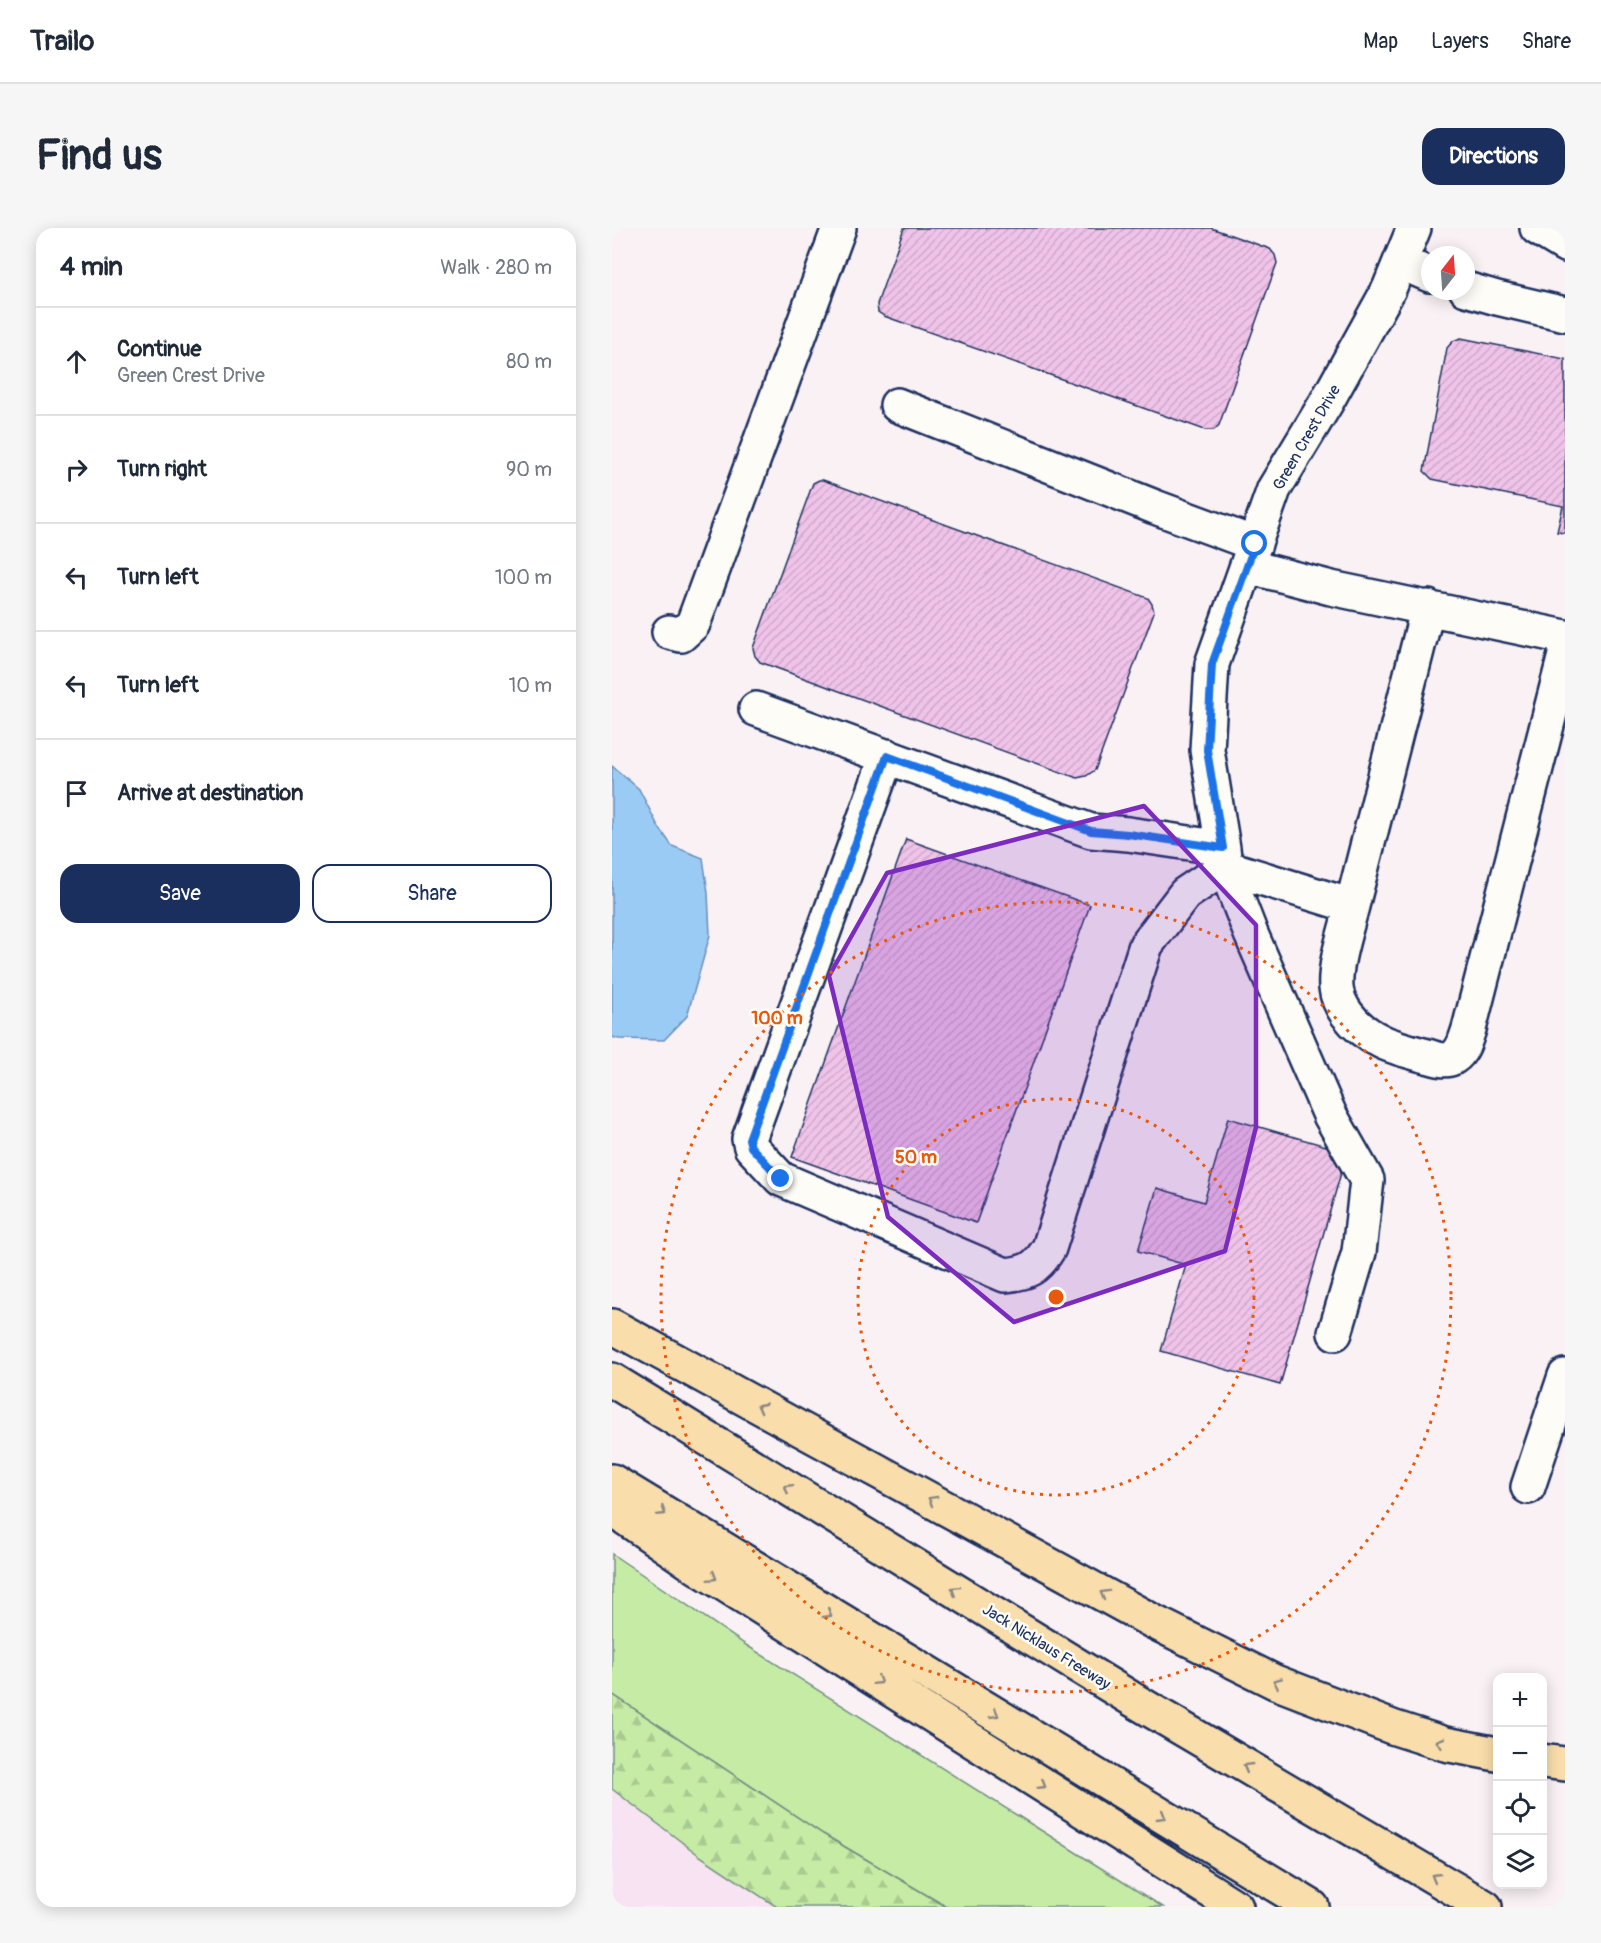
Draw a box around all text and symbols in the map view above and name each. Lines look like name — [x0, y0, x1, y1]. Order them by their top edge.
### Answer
text: Trailo — [30, 24, 94, 59]
text: Map — [1363, 28, 1398, 55]
text: Layers — [1431, 28, 1489, 55]
text: Share — [1522, 28, 1571, 55]
button: Directions — [1422, 128, 1565, 185]
text: Find us — [36, 130, 162, 182]
north arrow — [1421, 246, 1475, 300]
text: 4 min — [60, 251, 123, 283]
text: Walk · 280 m — [440, 255, 552, 280]
text: Continue — [117, 335, 201, 363]
icon: ahead — [60, 345, 93, 378]
text: 80 m — [506, 349, 552, 374]
text: Green Crest Drive — [117, 363, 265, 388]
street label: Green Crest Drive — [1269, 381, 1345, 494]
icon: right — [60, 453, 93, 486]
text: Turn right — [117, 455, 207, 483]
text: 90 m — [506, 457, 552, 482]
route start — [1241, 530, 1267, 556]
icon: left — [60, 561, 93, 594]
text: Turn left — [117, 563, 199, 591]
text: 100 m — [495, 565, 552, 590]
icon: left — [60, 669, 93, 702]
text: Turn left — [117, 671, 199, 699]
text: 10 m — [508, 673, 552, 698]
icon: arrive — [60, 777, 93, 810]
text: Arrive at destination — [117, 779, 303, 807]
button: Save — [60, 864, 300, 923]
button: Share — [312, 864, 552, 923]
text: 100 m — [751, 1007, 803, 1030]
text: 50 m — [895, 1146, 937, 1169]
route end — [767, 1165, 793, 1191]
centre of rings — [1046, 1287, 1066, 1307]
one-way arrow — [757, 1403, 767, 1414]
one-way arrow — [784, 1483, 794, 1495]
one-way arrow — [928, 1496, 939, 1507]
one-way arrow — [656, 1505, 666, 1517]
one-way arrow — [707, 1569, 717, 1581]
one-way arrow — [950, 1586, 961, 1597]
one-way arrow — [1099, 1590, 1110, 1601]
street label: Jack Nicklaus Freeway — [979, 1599, 1114, 1694]
one-way arrow — [822, 1606, 832, 1618]
one-way arrow — [871, 1673, 882, 1684]
map controls — [1493, 1673, 1547, 1889]
button: + — [1493, 1673, 1547, 1727]
one-way arrow — [1273, 1678, 1284, 1690]
one-way arrow — [989, 1707, 999, 1719]
button: − — [1493, 1727, 1547, 1781]
one-way arrow — [1435, 1737, 1446, 1749]
one-way arrow — [1243, 1762, 1253, 1774]
one-way arrow — [1036, 1777, 1047, 1788]
button: locate — [1493, 1781, 1547, 1835]
one-way arrow — [1156, 1808, 1166, 1820]
button: layers — [1493, 1835, 1547, 1889]
one-way arrow — [1431, 1873, 1441, 1885]

